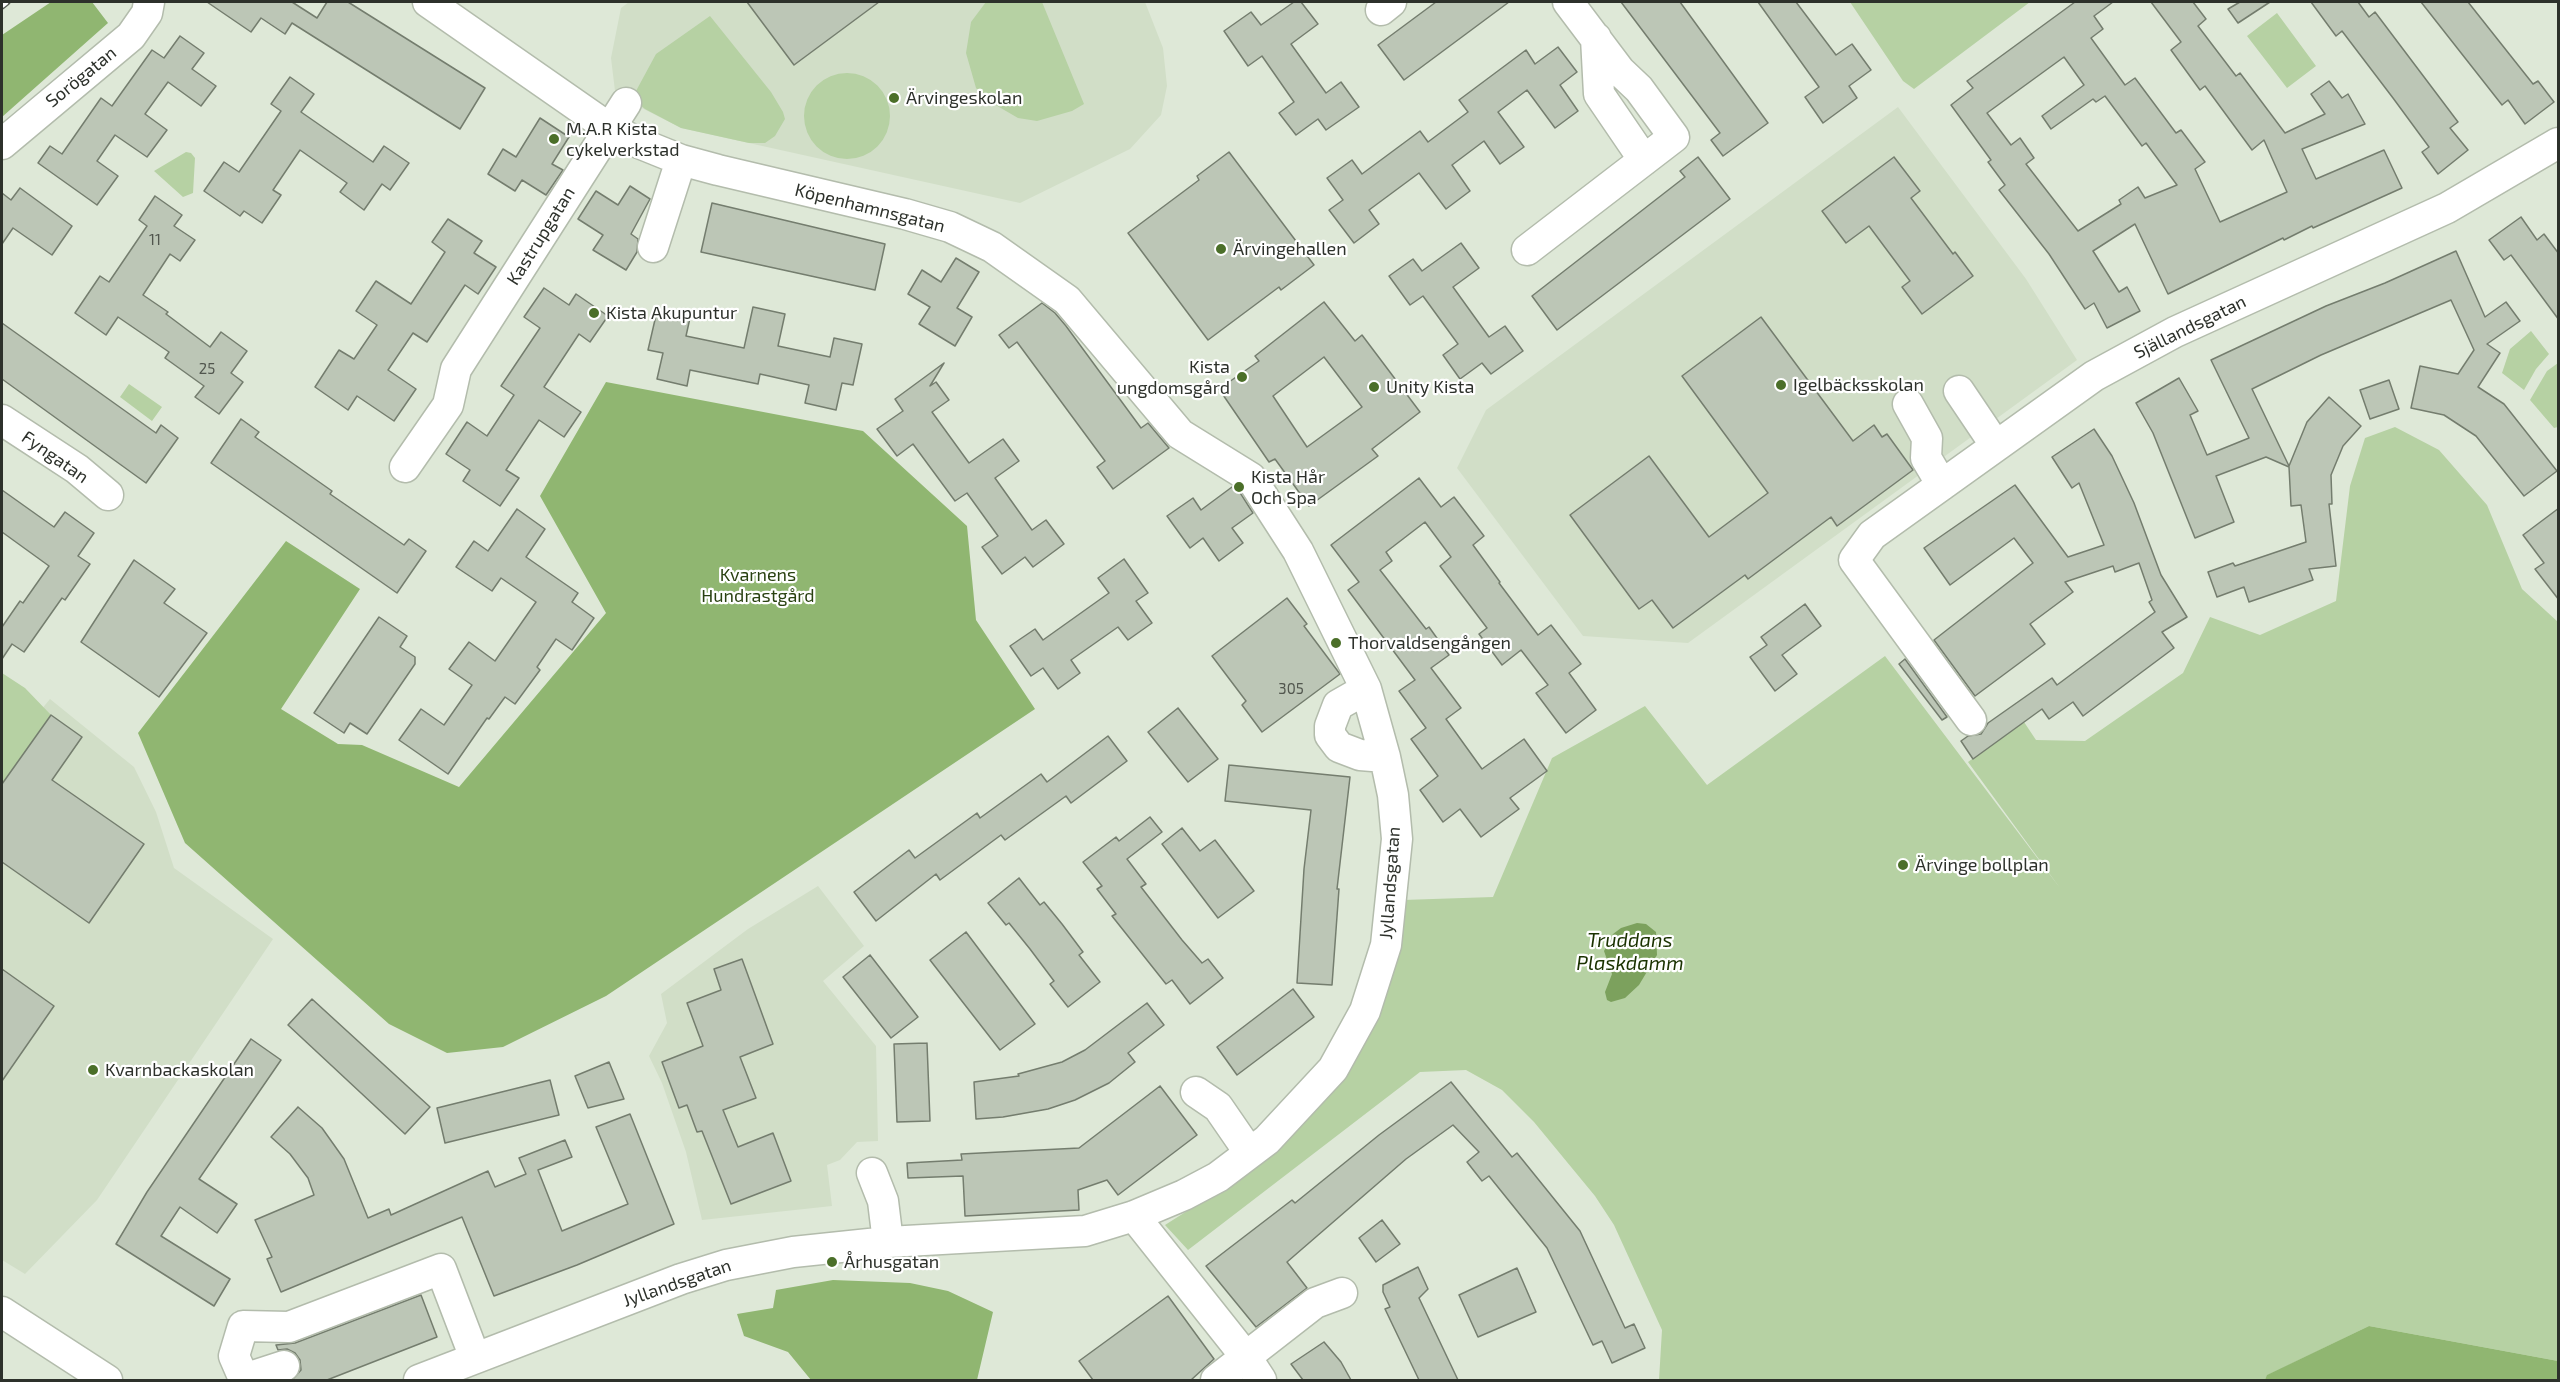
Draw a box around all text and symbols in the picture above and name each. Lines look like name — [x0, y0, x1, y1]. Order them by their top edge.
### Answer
street label: Sorögatan — [41, 42, 121, 112]
place label: Ärvingeskolan — [906, 87, 1022, 109]
marker: Ärvingeskolan — [887, 91, 901, 105]
place label: M.A.R Kista cykelverkstad — [566, 118, 680, 160]
marker: M.A.R Kista cykelverkstad — [547, 132, 561, 146]
street label: Köpenhamnsgatan — [793, 179, 947, 237]
street label: Kastrupgatan — [502, 183, 580, 289]
house number: 11 — [149, 231, 161, 249]
place label: Ärvingehallen — [1233, 238, 1347, 260]
marker: Ärvingehallen — [1214, 242, 1228, 256]
street label: Själlandsgatan — [2130, 291, 2250, 363]
place label: Kista Akupuntur — [606, 302, 737, 324]
marker: Kista Akupuntur — [587, 306, 601, 320]
place label: Kista ungdomsgård — [1117, 356, 1230, 398]
house number: 25 — [199, 360, 215, 378]
marker: Kista ungdomsgård — [1235, 370, 1249, 384]
place label: Igelbäcksskolan — [1793, 374, 1924, 396]
place label: Unity Kista — [1386, 376, 1474, 398]
marker: Igelbäcksskolan — [1774, 378, 1788, 392]
marker: Unity Kista — [1367, 380, 1381, 394]
street label: Fyngatan — [17, 426, 93, 488]
place label: Kista Hår Och Spa — [1251, 466, 1325, 508]
marker: Kista Hår Och Spa — [1232, 480, 1246, 494]
park label: Kvarnens Hundrastgård — [701, 564, 815, 606]
place label: Thorvaldsengången — [1348, 632, 1511, 654]
marker: Thorvaldsengången — [1329, 636, 1343, 650]
house number: 305 — [1278, 680, 1304, 698]
street label: Jyllandsgatan — [1375, 826, 1405, 940]
place label: Ärvinge bollplan — [1915, 854, 2049, 876]
marker: Ärvinge bollplan — [1896, 858, 1910, 872]
water label: Truddans Plaskdamm — [1576, 928, 1684, 975]
place label: Kvarnbackaskolan — [105, 1059, 254, 1081]
marker: Kvarnbackaskolan — [86, 1063, 100, 1077]
place label: Århusgatan — [844, 1251, 939, 1273]
street label: Jyllandsgatan — [620, 1254, 734, 1312]
marker: Århusgatan — [825, 1255, 839, 1269]

